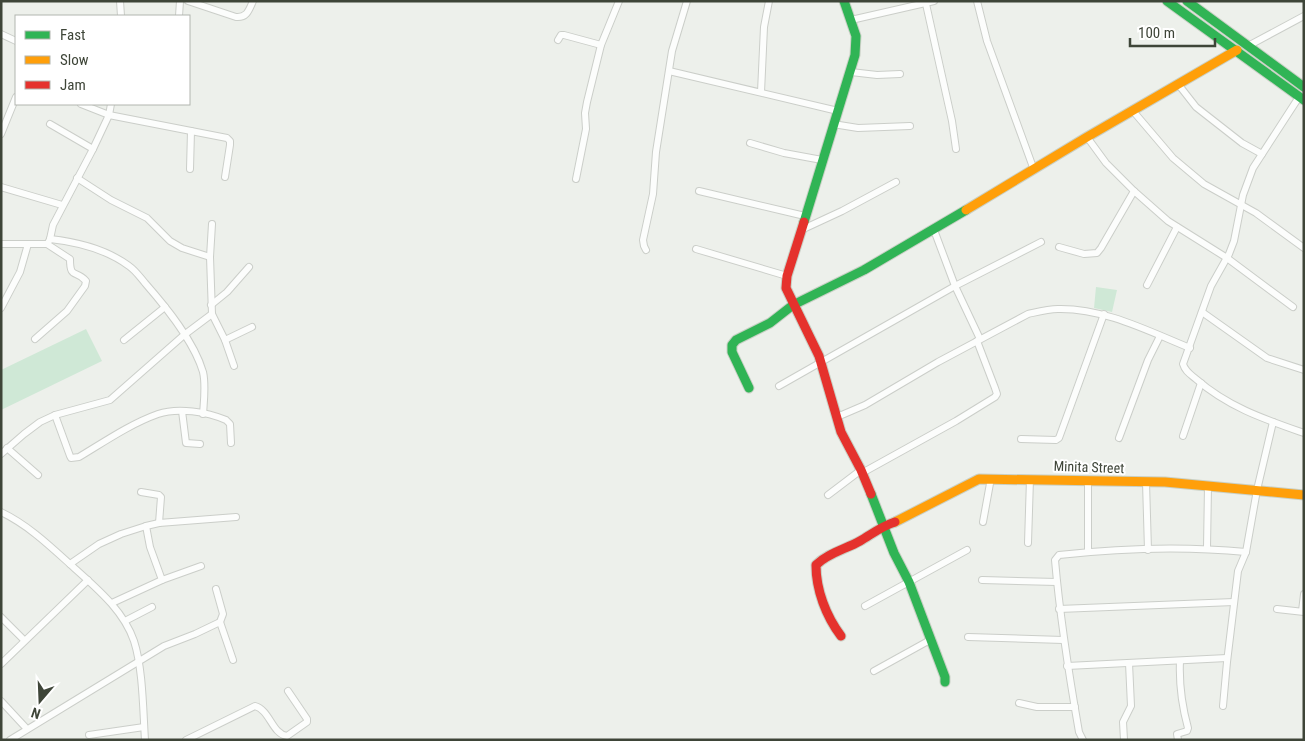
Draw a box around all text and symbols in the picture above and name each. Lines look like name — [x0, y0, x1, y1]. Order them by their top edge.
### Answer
legend — [15, 15, 190, 105]
scale bar — [1130, 15, 1215, 47]
text: 100 m — [1138, 24, 1175, 42]
text: Fast — [60, 26, 85, 44]
text: Slow — [60, 51, 89, 69]
text: Jam — [60, 76, 86, 94]
street label: Minita Street — [1053, 458, 1125, 476]
north arrow — [15, 676, 65, 726]
text: N — [29, 704, 42, 722]

